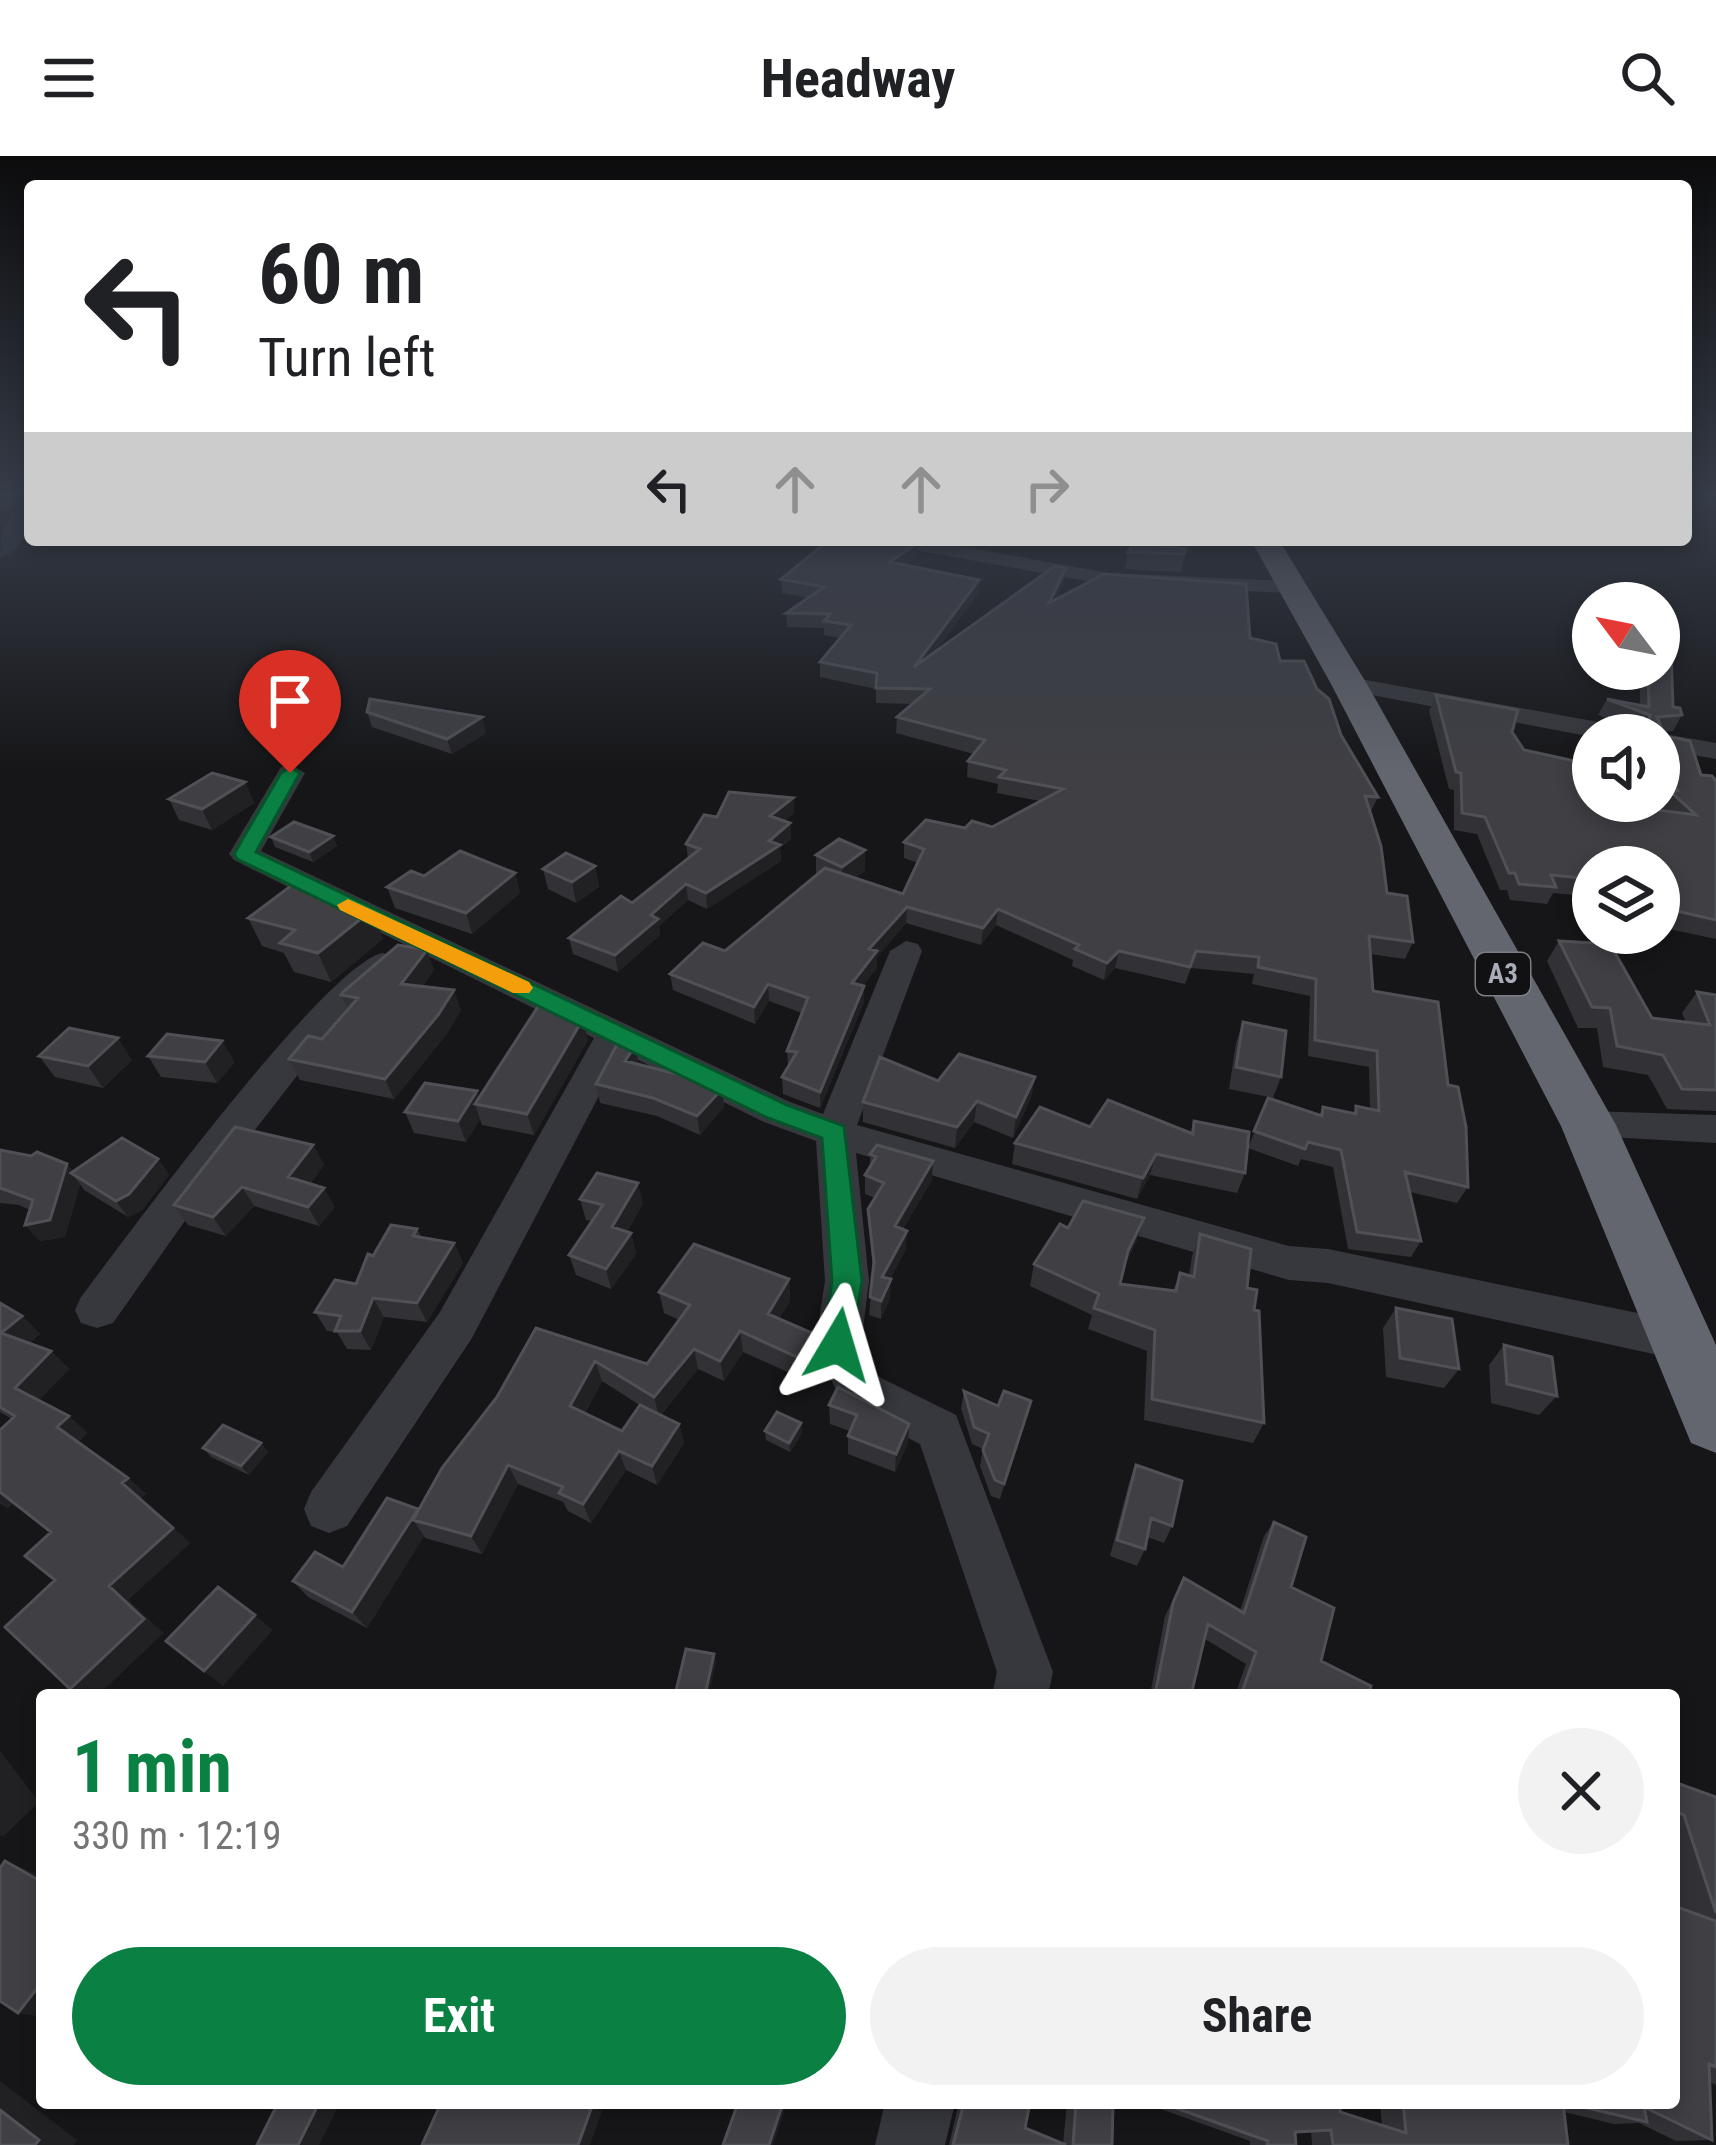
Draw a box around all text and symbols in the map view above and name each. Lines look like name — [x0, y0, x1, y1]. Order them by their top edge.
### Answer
icon: menu — [36, 45, 102, 111]
icon: search — [1614, 45, 1680, 111]
text: Headway — [761, 47, 955, 110]
text: 60 m — [258, 225, 425, 324]
icon: left — [60, 228, 216, 384]
text: Turn left — [258, 326, 435, 389]
icon: left — [636, 456, 702, 522]
icon: ahead — [762, 456, 828, 522]
icon: ahead — [888, 456, 954, 522]
icon: right — [1014, 456, 1080, 522]
north arrow — [1572, 582, 1680, 690]
map controls — [1572, 582, 1680, 954]
pin — [239, 650, 341, 773]
icon: arrive — [257, 668, 323, 734]
button: sound — [1572, 714, 1680, 822]
button: layers — [1572, 846, 1680, 954]
road number: A3 — [1476, 953, 1530, 995]
position arrow — [775, 1282, 901, 1408]
text: 1 min — [72, 1725, 232, 1810]
button: close — [1518, 1728, 1644, 1854]
text: 330 m · 12:19 — [72, 1813, 282, 1859]
button: Exit — [72, 1947, 846, 2085]
button: Share — [870, 1947, 1644, 2085]

